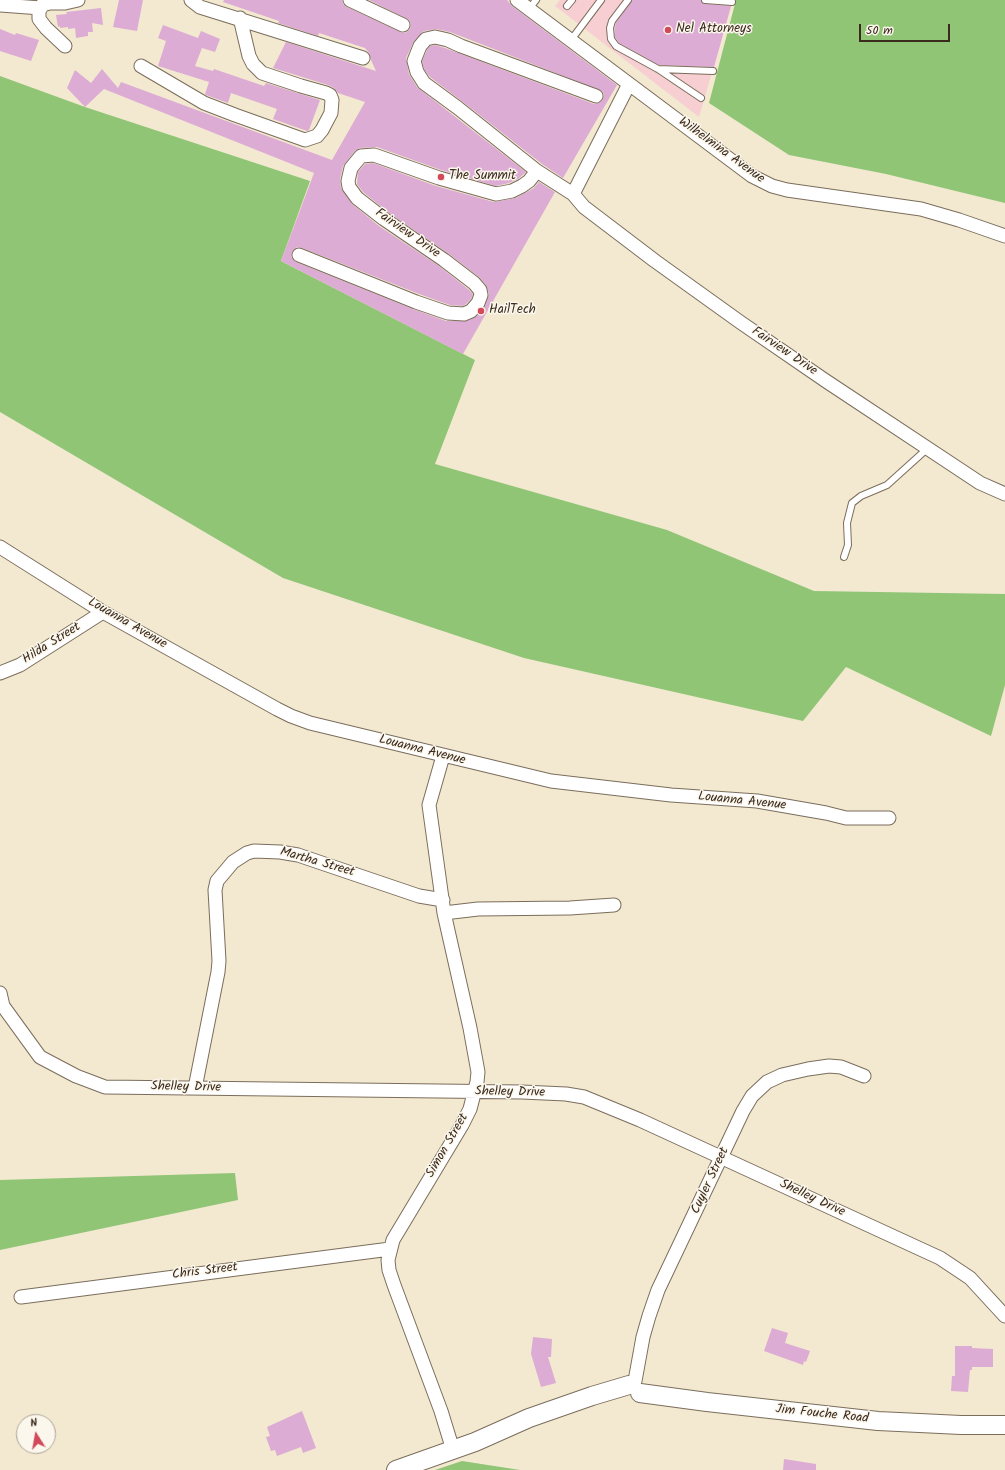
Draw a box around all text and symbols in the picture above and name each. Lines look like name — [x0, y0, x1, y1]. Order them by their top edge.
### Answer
scale bar — [861, 16, 952, 42]
text: 50 m — [866, 21, 893, 40]
place label: Nel Attorneys — [676, 22, 752, 38]
marker: Nel Attorneys — [663, 25, 673, 35]
street label: Wilhelmina Avenue — [675, 115, 767, 187]
place label: The Summit — [449, 169, 516, 185]
marker: The Summit — [436, 172, 446, 182]
street label: Fairview Drive — [371, 206, 443, 262]
place label: HailTech — [489, 303, 536, 319]
marker: HailTech — [476, 306, 486, 316]
street label: Fairview Drive — [748, 324, 820, 380]
street label: Louanna Avenue — [85, 595, 169, 653]
street label: Hilda Street — [20, 620, 84, 668]
street label: Louanna Avenue — [377, 733, 467, 769]
street label: Louanna Avenue — [697, 790, 787, 814]
street label: Martha Street — [278, 845, 356, 881]
street label: Shelley Drive — [151, 1080, 221, 1096]
street label: Shelley Drive — [475, 1085, 545, 1101]
street label: Simon Street — [423, 1111, 473, 1181]
street label: Cuyler Street — [689, 1145, 733, 1217]
street label: Shelley Drive — [777, 1177, 847, 1221]
street label: Chris Street — [171, 1260, 239, 1284]
street label: Jim Fouche Road — [775, 1402, 869, 1428]
north arrow — [16, 1414, 56, 1454]
text: N — [29, 1414, 39, 1433]

